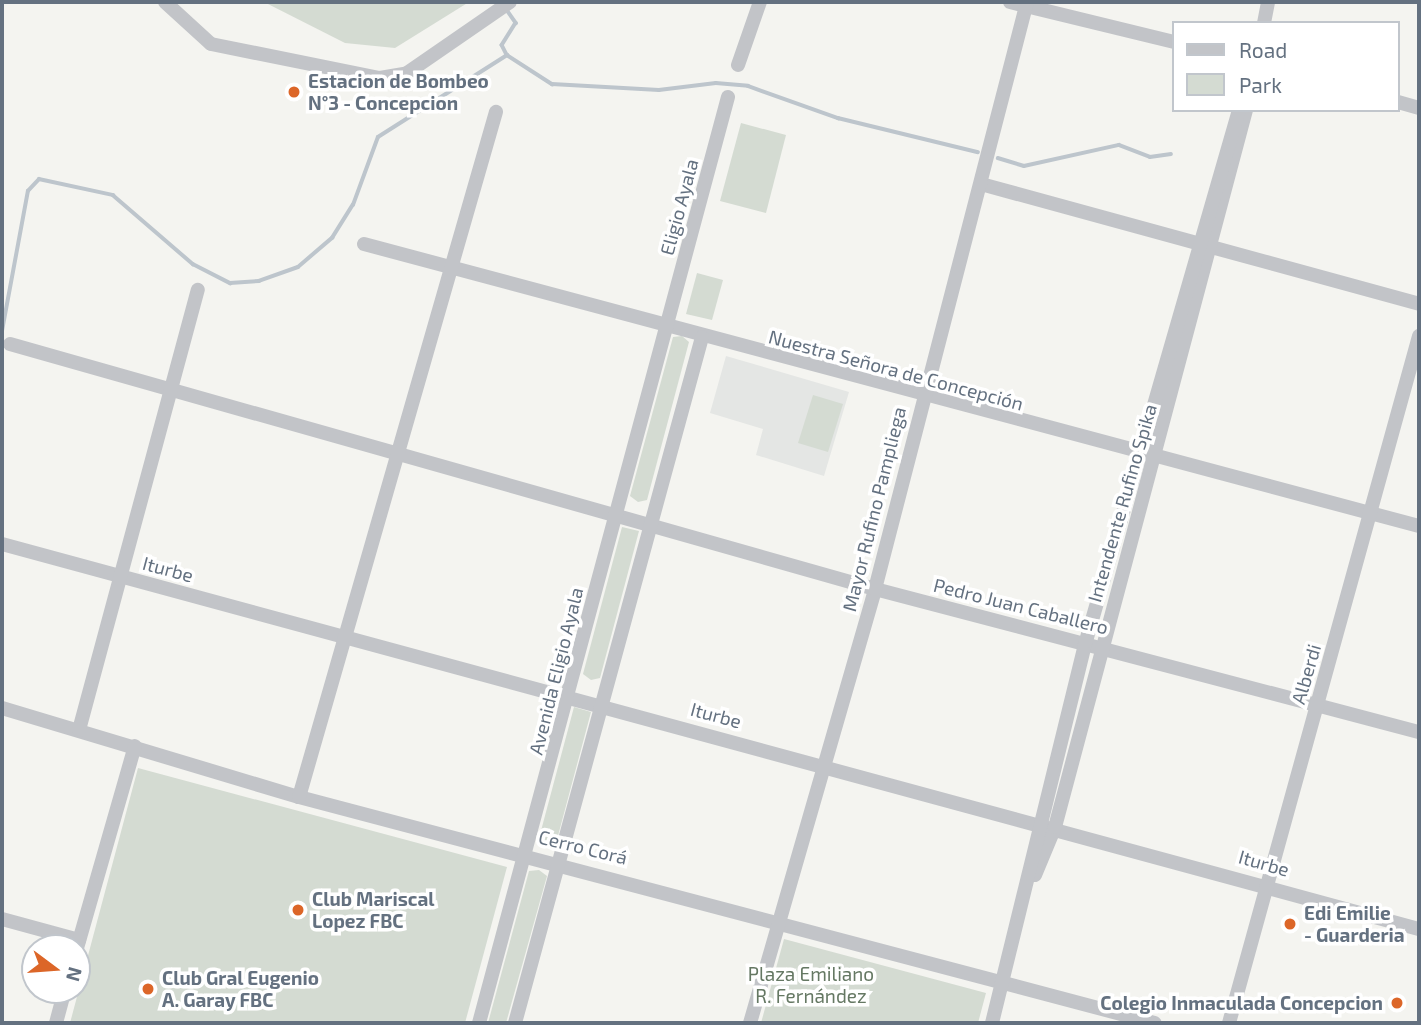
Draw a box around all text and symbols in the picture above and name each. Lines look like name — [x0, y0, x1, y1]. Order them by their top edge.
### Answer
legend — [1172, 21, 1400, 112]
text: Road — [1239, 37, 1287, 62]
place label: Estacion de Bombeo N°3 - Concepcion — [308, 70, 489, 114]
text: Park — [1239, 72, 1282, 97]
marker: Estacion de Bombeo N°3 - Concepcion — [286, 84, 302, 100]
street label: Eligio Ayala — [655, 156, 703, 258]
street label: Nuestra Señora de Concepción — [766, 325, 1026, 415]
street label: Intendente Rufino Spika — [1083, 401, 1161, 605]
street label: Mayor Rufino Pampliega — [837, 404, 911, 614]
street label: Iturbe — [140, 551, 196, 587]
street label: Pedro Juan Caballero — [931, 573, 1111, 639]
street label: Avenida Eligio Ayala — [524, 585, 588, 757]
street label: Alberdi — [1287, 641, 1325, 707]
street label: Iturbe — [688, 697, 744, 733]
street label: Cerro Corá — [536, 825, 630, 869]
street label: Iturbe — [1236, 845, 1292, 881]
place label: Club Mariscal Lopez FBC — [312, 888, 434, 932]
marker: Club Mariscal Lopez FBC — [290, 902, 306, 918]
place label: Edi Emilie - Guarderia — [1304, 902, 1405, 946]
marker: Edi Emilie - Guarderia — [1282, 916, 1298, 932]
north arrow — [21, 934, 91, 1004]
park label: Plaza Emiliano R. Fernández — [748, 963, 874, 1007]
text: N — [62, 965, 88, 984]
place label: Club Gral Eugenio A. Garay FBC — [162, 967, 319, 1011]
marker: Club Gral Eugenio A. Garay FBC — [140, 981, 156, 997]
place label: Colegio Inmaculada Concepcion — [1100, 992, 1383, 1014]
marker: Colegio Inmaculada Concepcion — [1389, 995, 1405, 1011]

